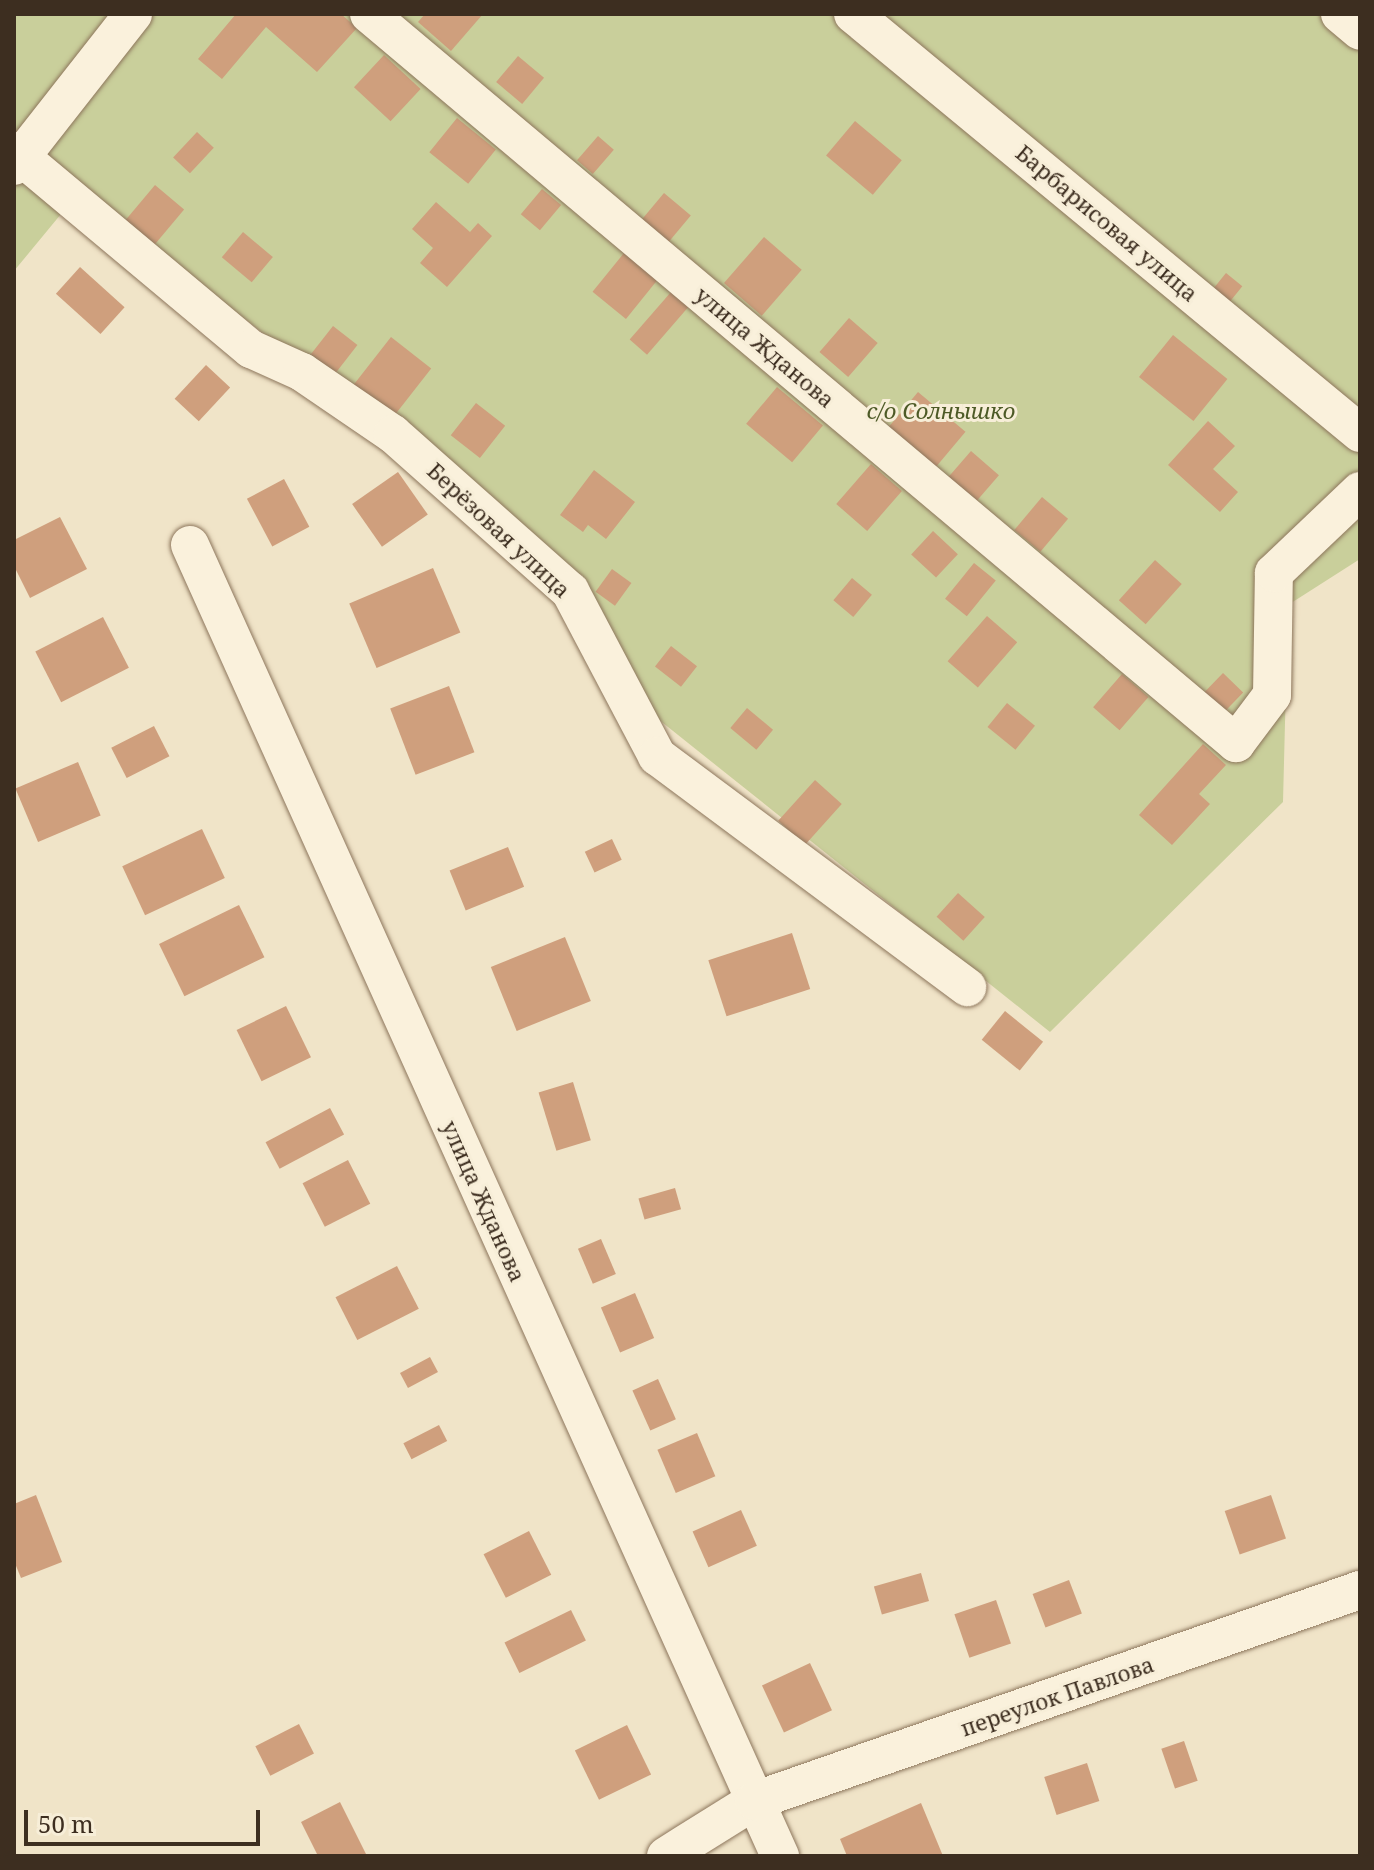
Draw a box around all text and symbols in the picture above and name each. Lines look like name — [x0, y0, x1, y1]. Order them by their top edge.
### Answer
street label: Барбарисовая улица — [1011, 139, 1203, 307]
street label: улица Жданова — [690, 281, 840, 413]
park label: с/о Солнышко — [867, 398, 1015, 424]
street label: Берёзовая улица — [422, 457, 576, 603]
street label: улица Жданова — [437, 1116, 531, 1286]
street label: переулок Павлова — [957, 1651, 1157, 1741]
scale bar — [28, 1794, 264, 1844]
text: 50 m — [38, 1807, 94, 1840]

